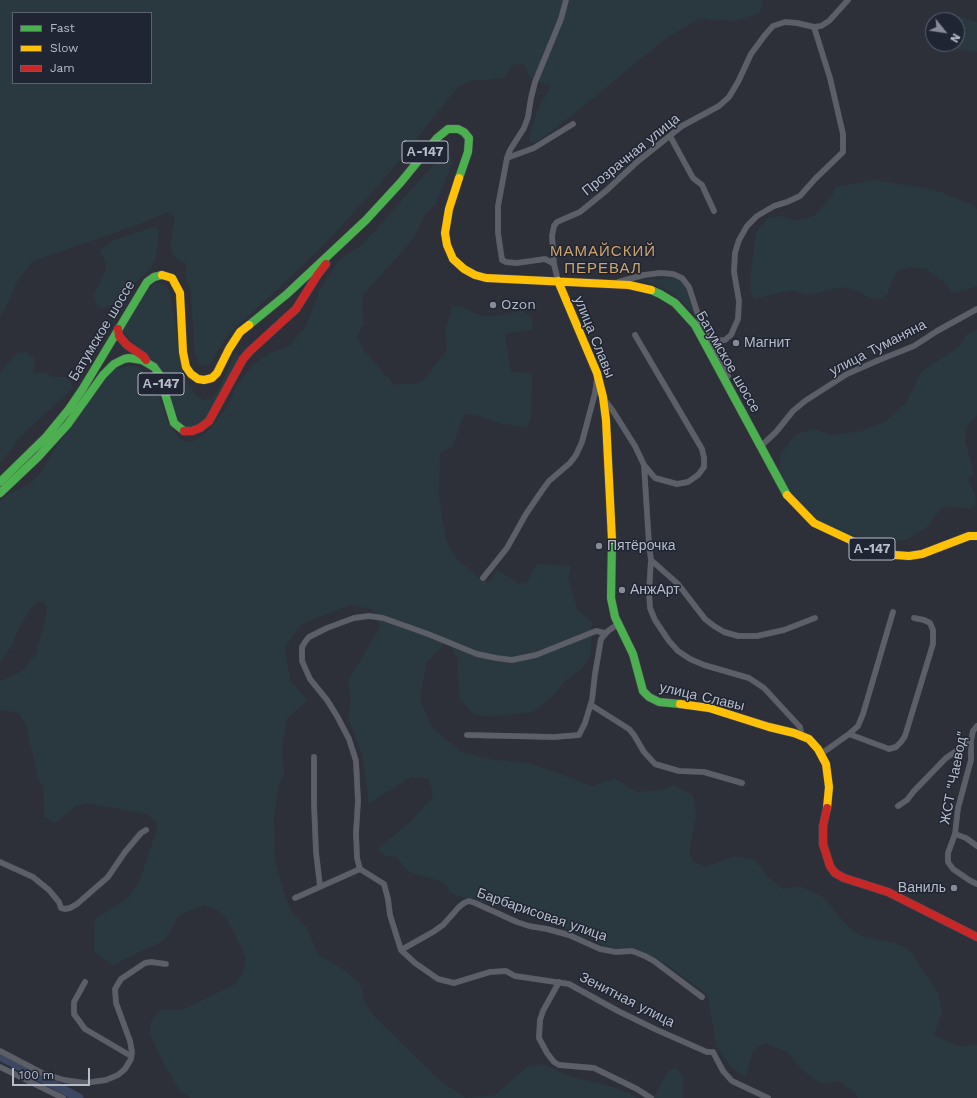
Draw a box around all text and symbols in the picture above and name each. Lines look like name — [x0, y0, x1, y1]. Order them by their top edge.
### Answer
legend — [12, 12, 152, 84]
north arrow — [925, 12, 965, 52]
text: Fast — [50, 21, 75, 35]
text: N — [947, 31, 963, 45]
text: Slow — [50, 41, 78, 55]
text: Jam — [50, 61, 75, 75]
street label: Прозрачная улица — [579, 110, 683, 200]
road number: А-147 — [402, 141, 448, 163]
district label: МАМАЙСКИЙ ПЕРЕВАЛ — [550, 243, 656, 278]
street label: Батумское шоссе — [65, 278, 139, 384]
street label: улица Славы — [570, 294, 618, 380]
place label: Ozon — [501, 297, 536, 313]
marker: Ozon — [488, 300, 498, 310]
street label: Батумское шоссе — [692, 308, 764, 416]
street label: улица Туманяна — [827, 316, 929, 380]
place label: Магнит — [744, 335, 791, 351]
marker: Магнит — [731, 338, 741, 348]
road number: А-147 — [138, 373, 184, 395]
place label: Пятёрочка — [607, 538, 676, 554]
road number: А-147 — [849, 538, 895, 560]
marker: Пятёрочка — [594, 541, 604, 551]
place label: АнжАрт — [630, 582, 680, 598]
marker: АнжАрт — [617, 585, 627, 595]
street label: улица Славы — [658, 679, 746, 715]
street label: ЖСТ "Чаевод" — [937, 730, 971, 826]
place label: Ваниль — [898, 880, 946, 896]
marker: Ваниль — [949, 883, 959, 893]
street label: Барбарисовая улица — [475, 885, 609, 945]
street label: Зенитная улица — [577, 969, 677, 1031]
scale bar — [14, 1060, 92, 1086]
text: 100 m — [19, 1068, 54, 1082]

